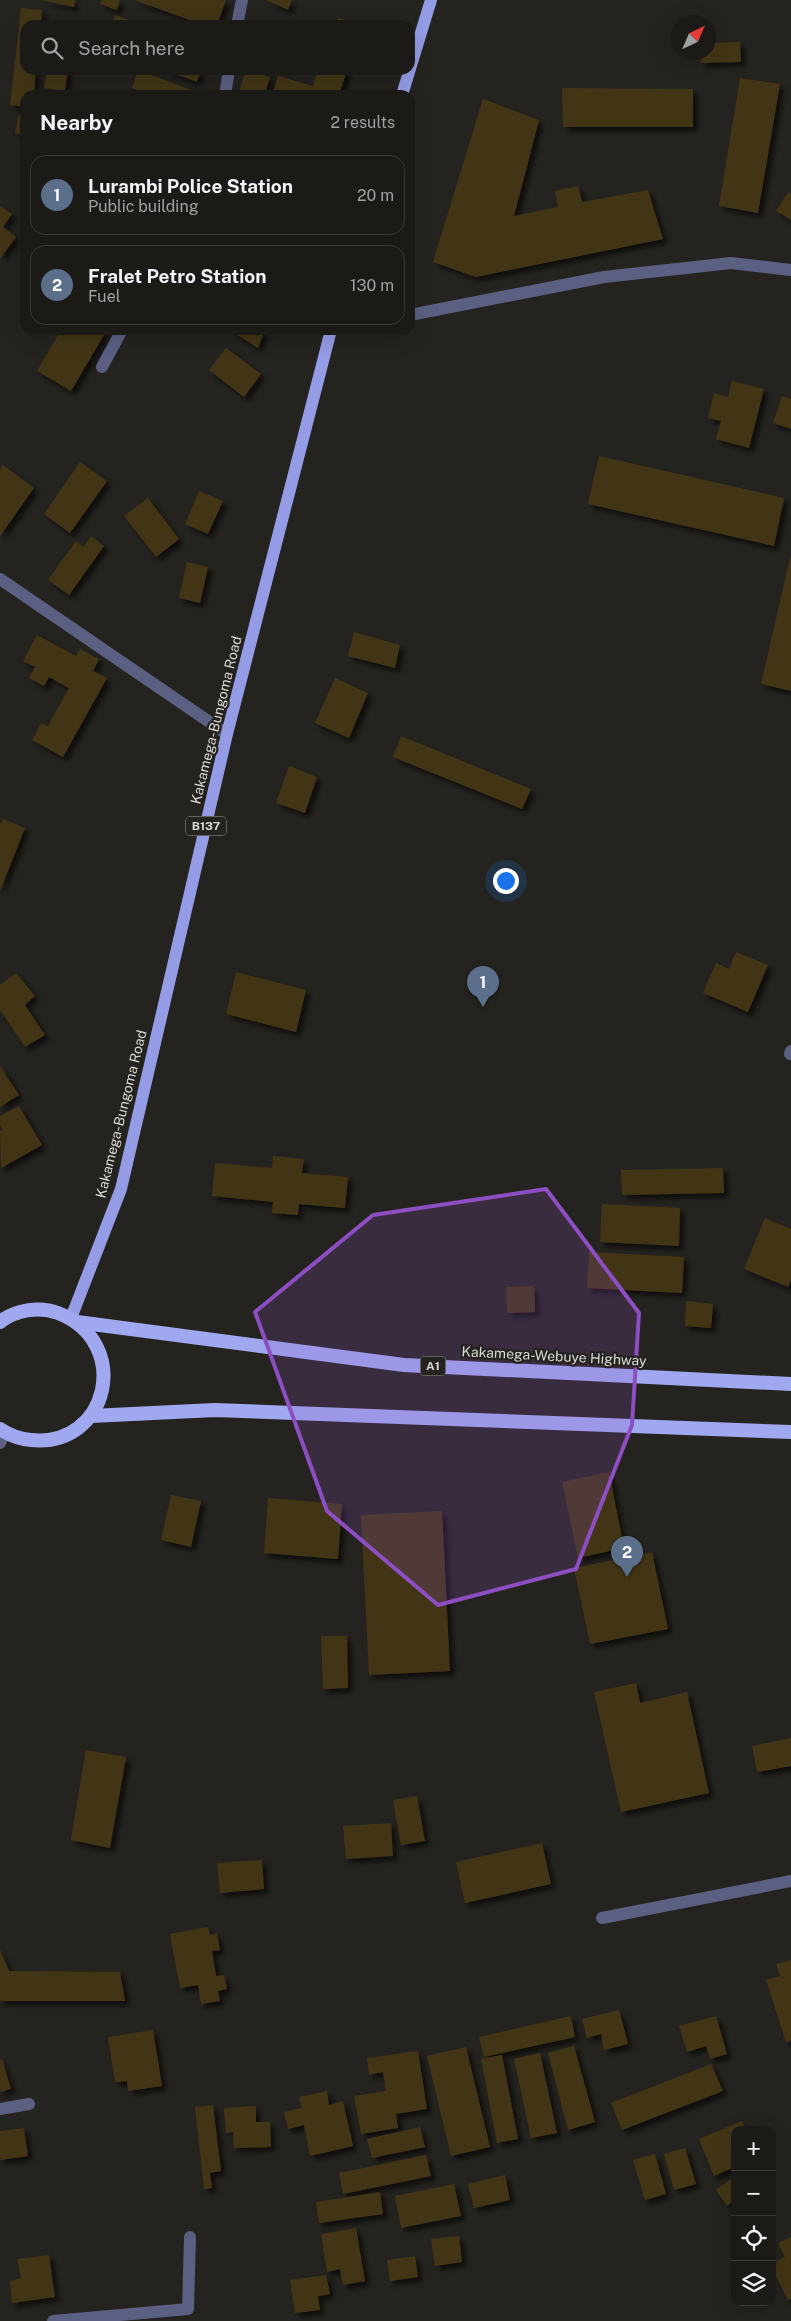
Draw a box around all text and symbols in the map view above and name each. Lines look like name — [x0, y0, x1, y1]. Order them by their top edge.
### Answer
north arrow — [671, 15, 716, 60]
search box — [20, 20, 415, 75]
icon: search — [38, 34, 66, 62]
text: Search here — [78, 37, 185, 59]
text: Nearby — [40, 110, 113, 135]
text: 2 results — [330, 113, 395, 132]
text: Lurambi Police Station — [88, 175, 293, 197]
text: 1 — [54, 186, 60, 205]
text: 20 m — [357, 186, 394, 205]
text: Public building — [88, 197, 199, 216]
text: Fralet Petro Station — [88, 265, 267, 287]
text: 2 — [52, 276, 62, 295]
text: 130 m — [350, 276, 394, 295]
text: Fuel — [88, 287, 121, 306]
street label: Kakamega-Bungoma Road — [187, 634, 245, 806]
road number: B137 — [186, 816, 226, 836]
your location — [493, 868, 519, 894]
pin: 1 — [467, 966, 499, 1007]
street label: Kakamega-Bungoma Road — [92, 1028, 150, 1200]
street label: Kakamega-Webuye Highway — [461, 1343, 647, 1369]
road number: A1 — [420, 1356, 446, 1375]
pin: 2 — [611, 1536, 643, 1577]
map controls — [731, 2126, 776, 2306]
button: + — [731, 2126, 776, 2171]
button: − — [731, 2171, 776, 2216]
button: locate — [731, 2216, 776, 2261]
button: layers — [731, 2261, 776, 2306]

